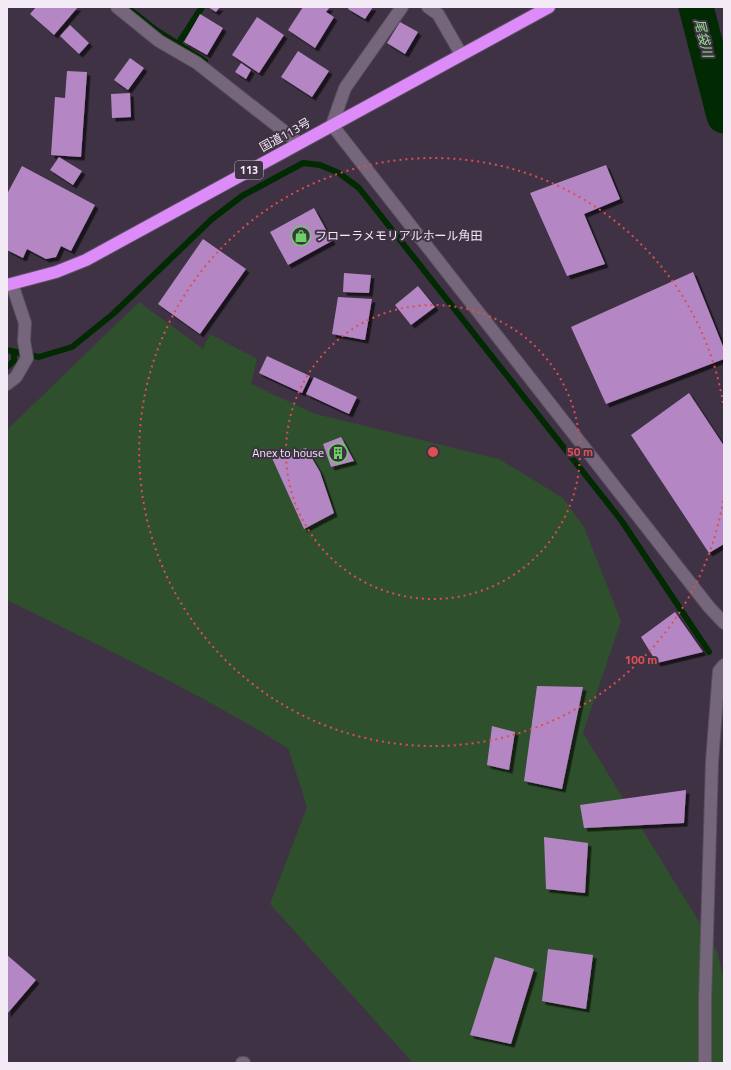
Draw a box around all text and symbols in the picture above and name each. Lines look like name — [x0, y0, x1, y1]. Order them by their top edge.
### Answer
water label: 尾袋川 — [690, 17, 719, 61]
street label: 国道113号 — [256, 113, 314, 156]
road number: 113 — [235, 161, 263, 179]
shop icon: フローラメモリアルホール角田 — [290, 225, 312, 247]
place label: フローラメモリアルホール角田 — [315, 226, 483, 245]
building icon: Anex to house — [327, 442, 349, 464]
text: 50 m — [567, 442, 593, 461]
place label: Anex to house — [252, 443, 324, 462]
centre of rings — [426, 445, 440, 459]
text: 100 m — [625, 650, 657, 669]

